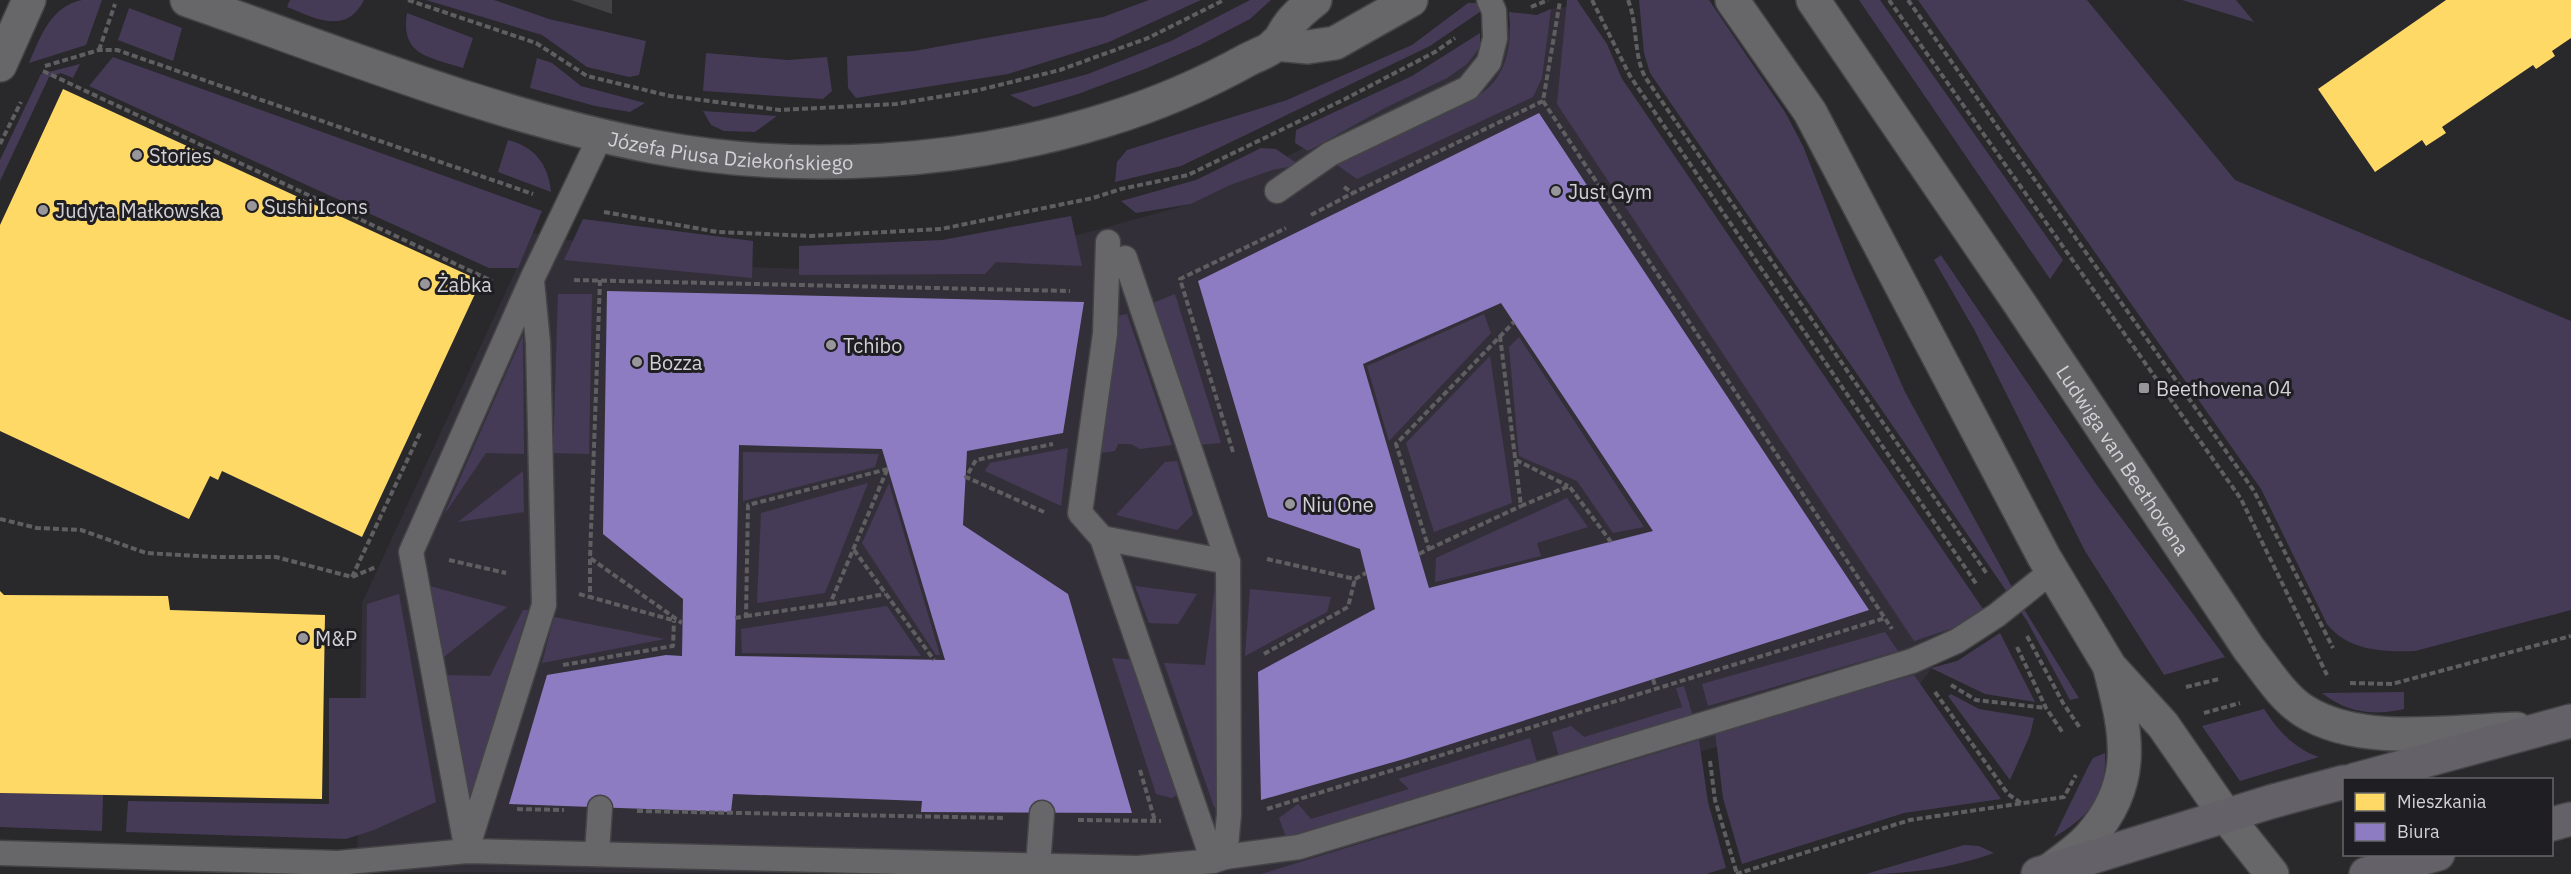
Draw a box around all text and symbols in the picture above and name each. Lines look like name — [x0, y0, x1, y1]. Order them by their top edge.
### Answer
street label: Józefa Piusa Dziekońskiego — [606, 124, 854, 175]
place label: Stories — [149, 142, 212, 169]
marker: Stories — [130, 148, 144, 162]
place label: Just Gym — [1568, 178, 1652, 205]
marker: Just Gym — [1549, 184, 1563, 198]
place label: Sushi Icons — [264, 193, 368, 220]
place label: Judyta Małkowska — [55, 197, 221, 224]
marker: Sushi Icons — [245, 199, 259, 213]
marker: Judyta Małkowska — [36, 203, 50, 217]
place label: Żabka — [437, 271, 492, 298]
marker: Żabka — [418, 277, 432, 291]
place label: Tchibo — [843, 332, 902, 359]
marker: Tchibo — [824, 338, 838, 352]
place label: Bozza — [649, 349, 703, 376]
marker: Bozza — [630, 355, 644, 369]
street label: Ludwiga van Beethovena — [2051, 360, 2197, 561]
place label: Beethovena 04 — [2156, 375, 2292, 402]
marker: Beethovena 04 — [2137, 381, 2151, 395]
place label: Niu One — [1302, 491, 1374, 518]
marker: Niu One — [1283, 497, 1297, 511]
place label: M&P — [315, 625, 357, 652]
marker: M&P — [296, 631, 310, 645]
legend — [2343, 778, 2553, 856]
text: Mieszkania — [2397, 790, 2487, 813]
text: Biura — [2397, 820, 2440, 843]

